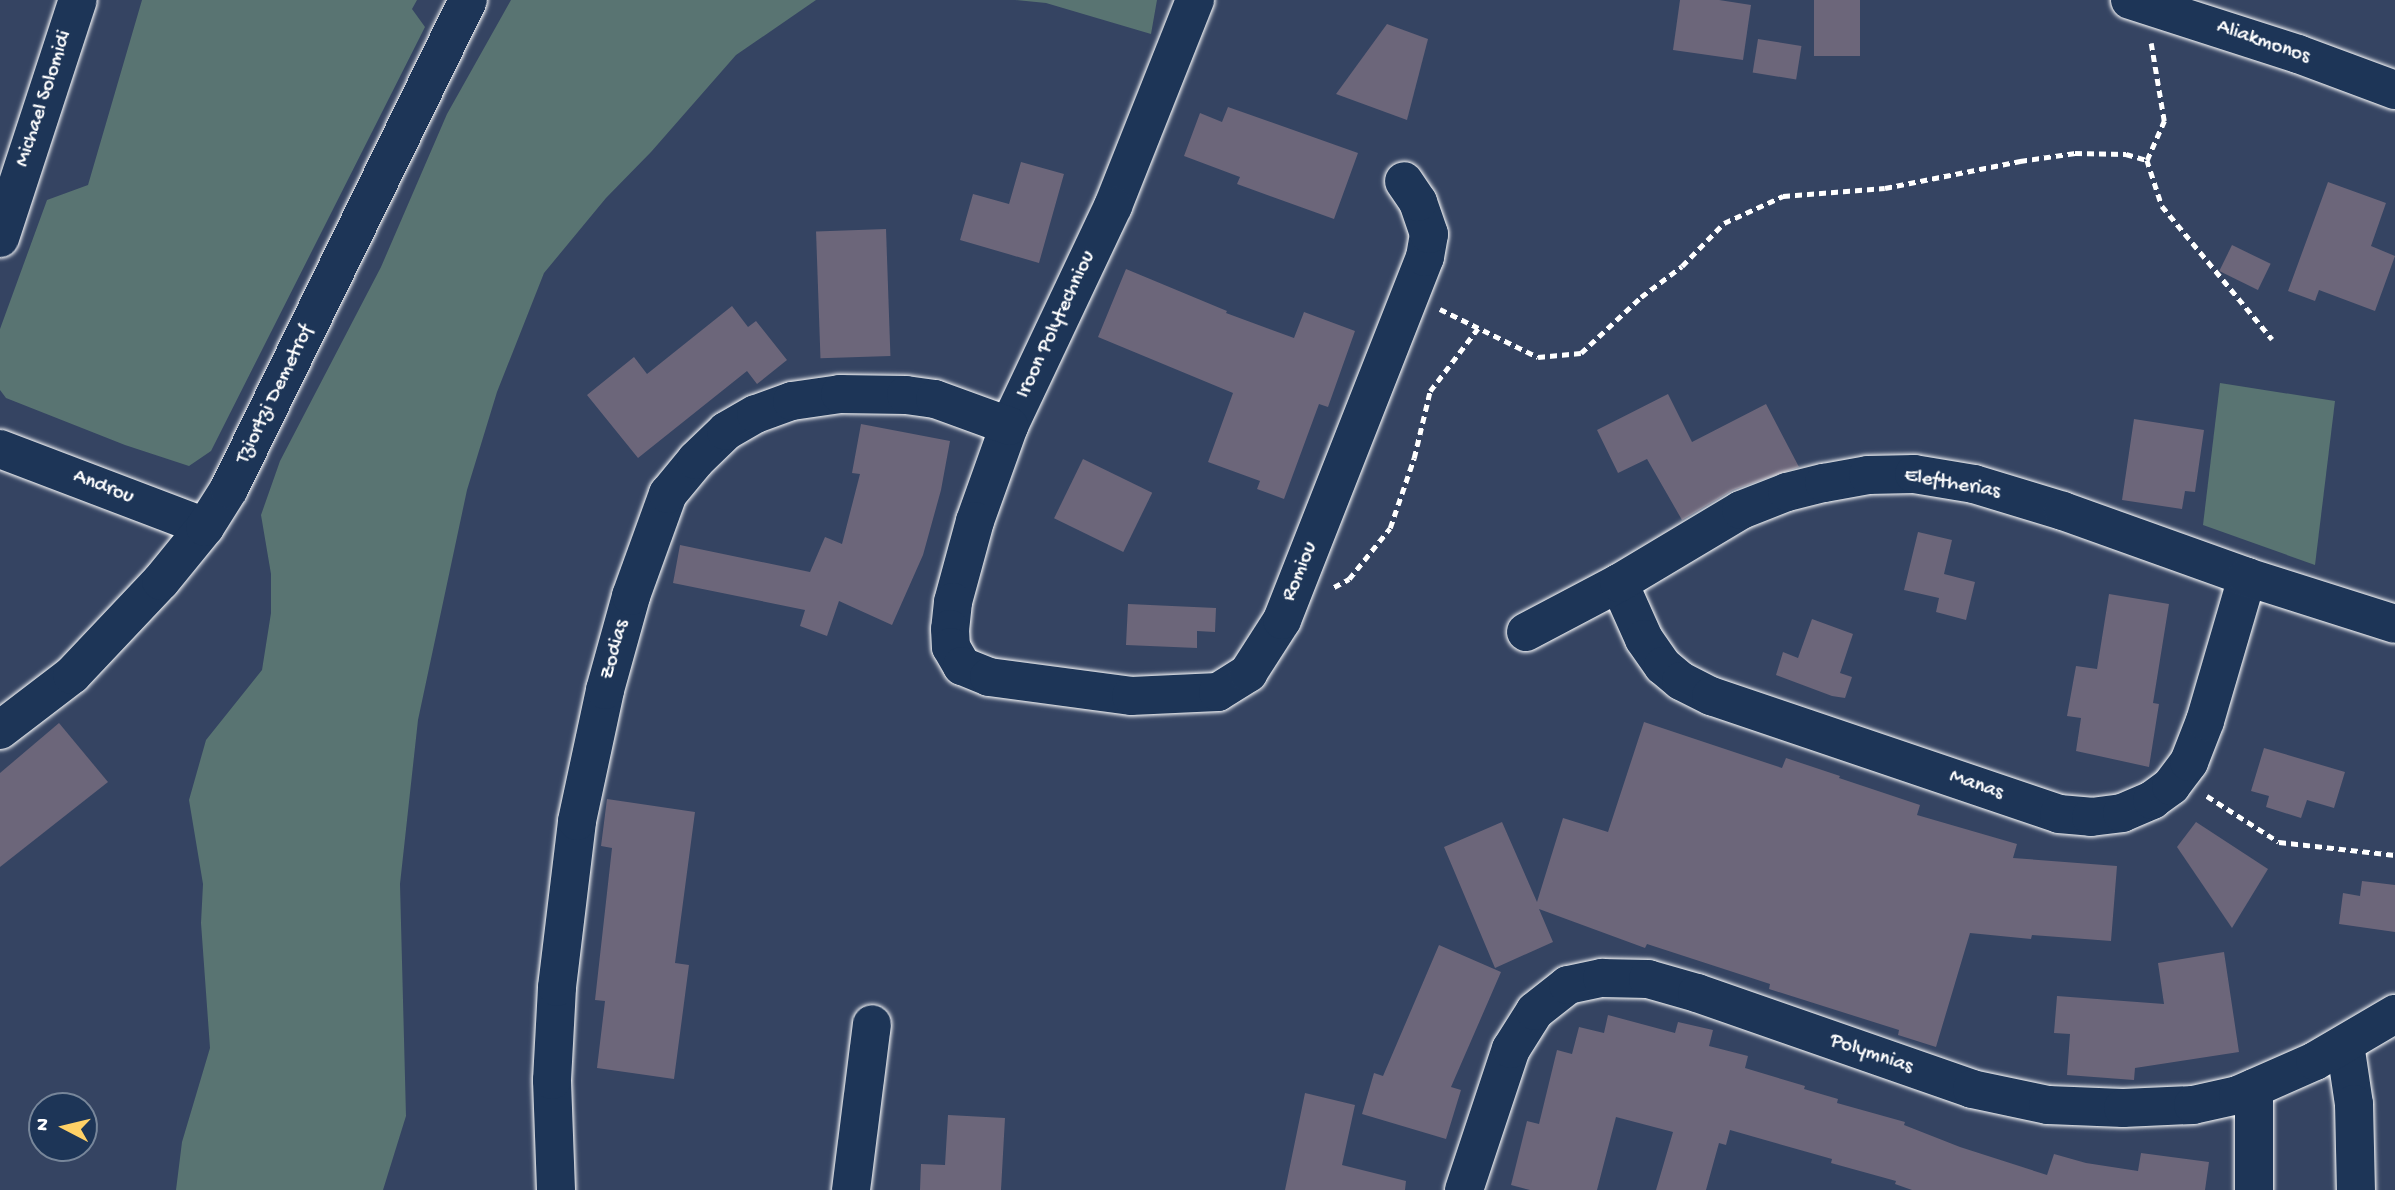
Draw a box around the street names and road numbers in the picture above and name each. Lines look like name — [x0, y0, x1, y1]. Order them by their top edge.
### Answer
street label: Aliakmonos — [2213, 15, 2313, 71]
street label: Michael Solomidi — [11, 28, 79, 170]
street label: Iroon Polytechniou — [1012, 247, 1102, 403]
street label: Tziortzi Demetrof — [232, 322, 320, 468]
street label: Eleftherias — [1902, 464, 2002, 506]
street label: Androu — [69, 465, 137, 511]
street label: Romiou — [1278, 538, 1324, 606]
street label: Zodias — [596, 617, 636, 683]
street label: Manas — [1946, 765, 2006, 807]
street label: Polymnias — [1826, 1029, 1916, 1081]

